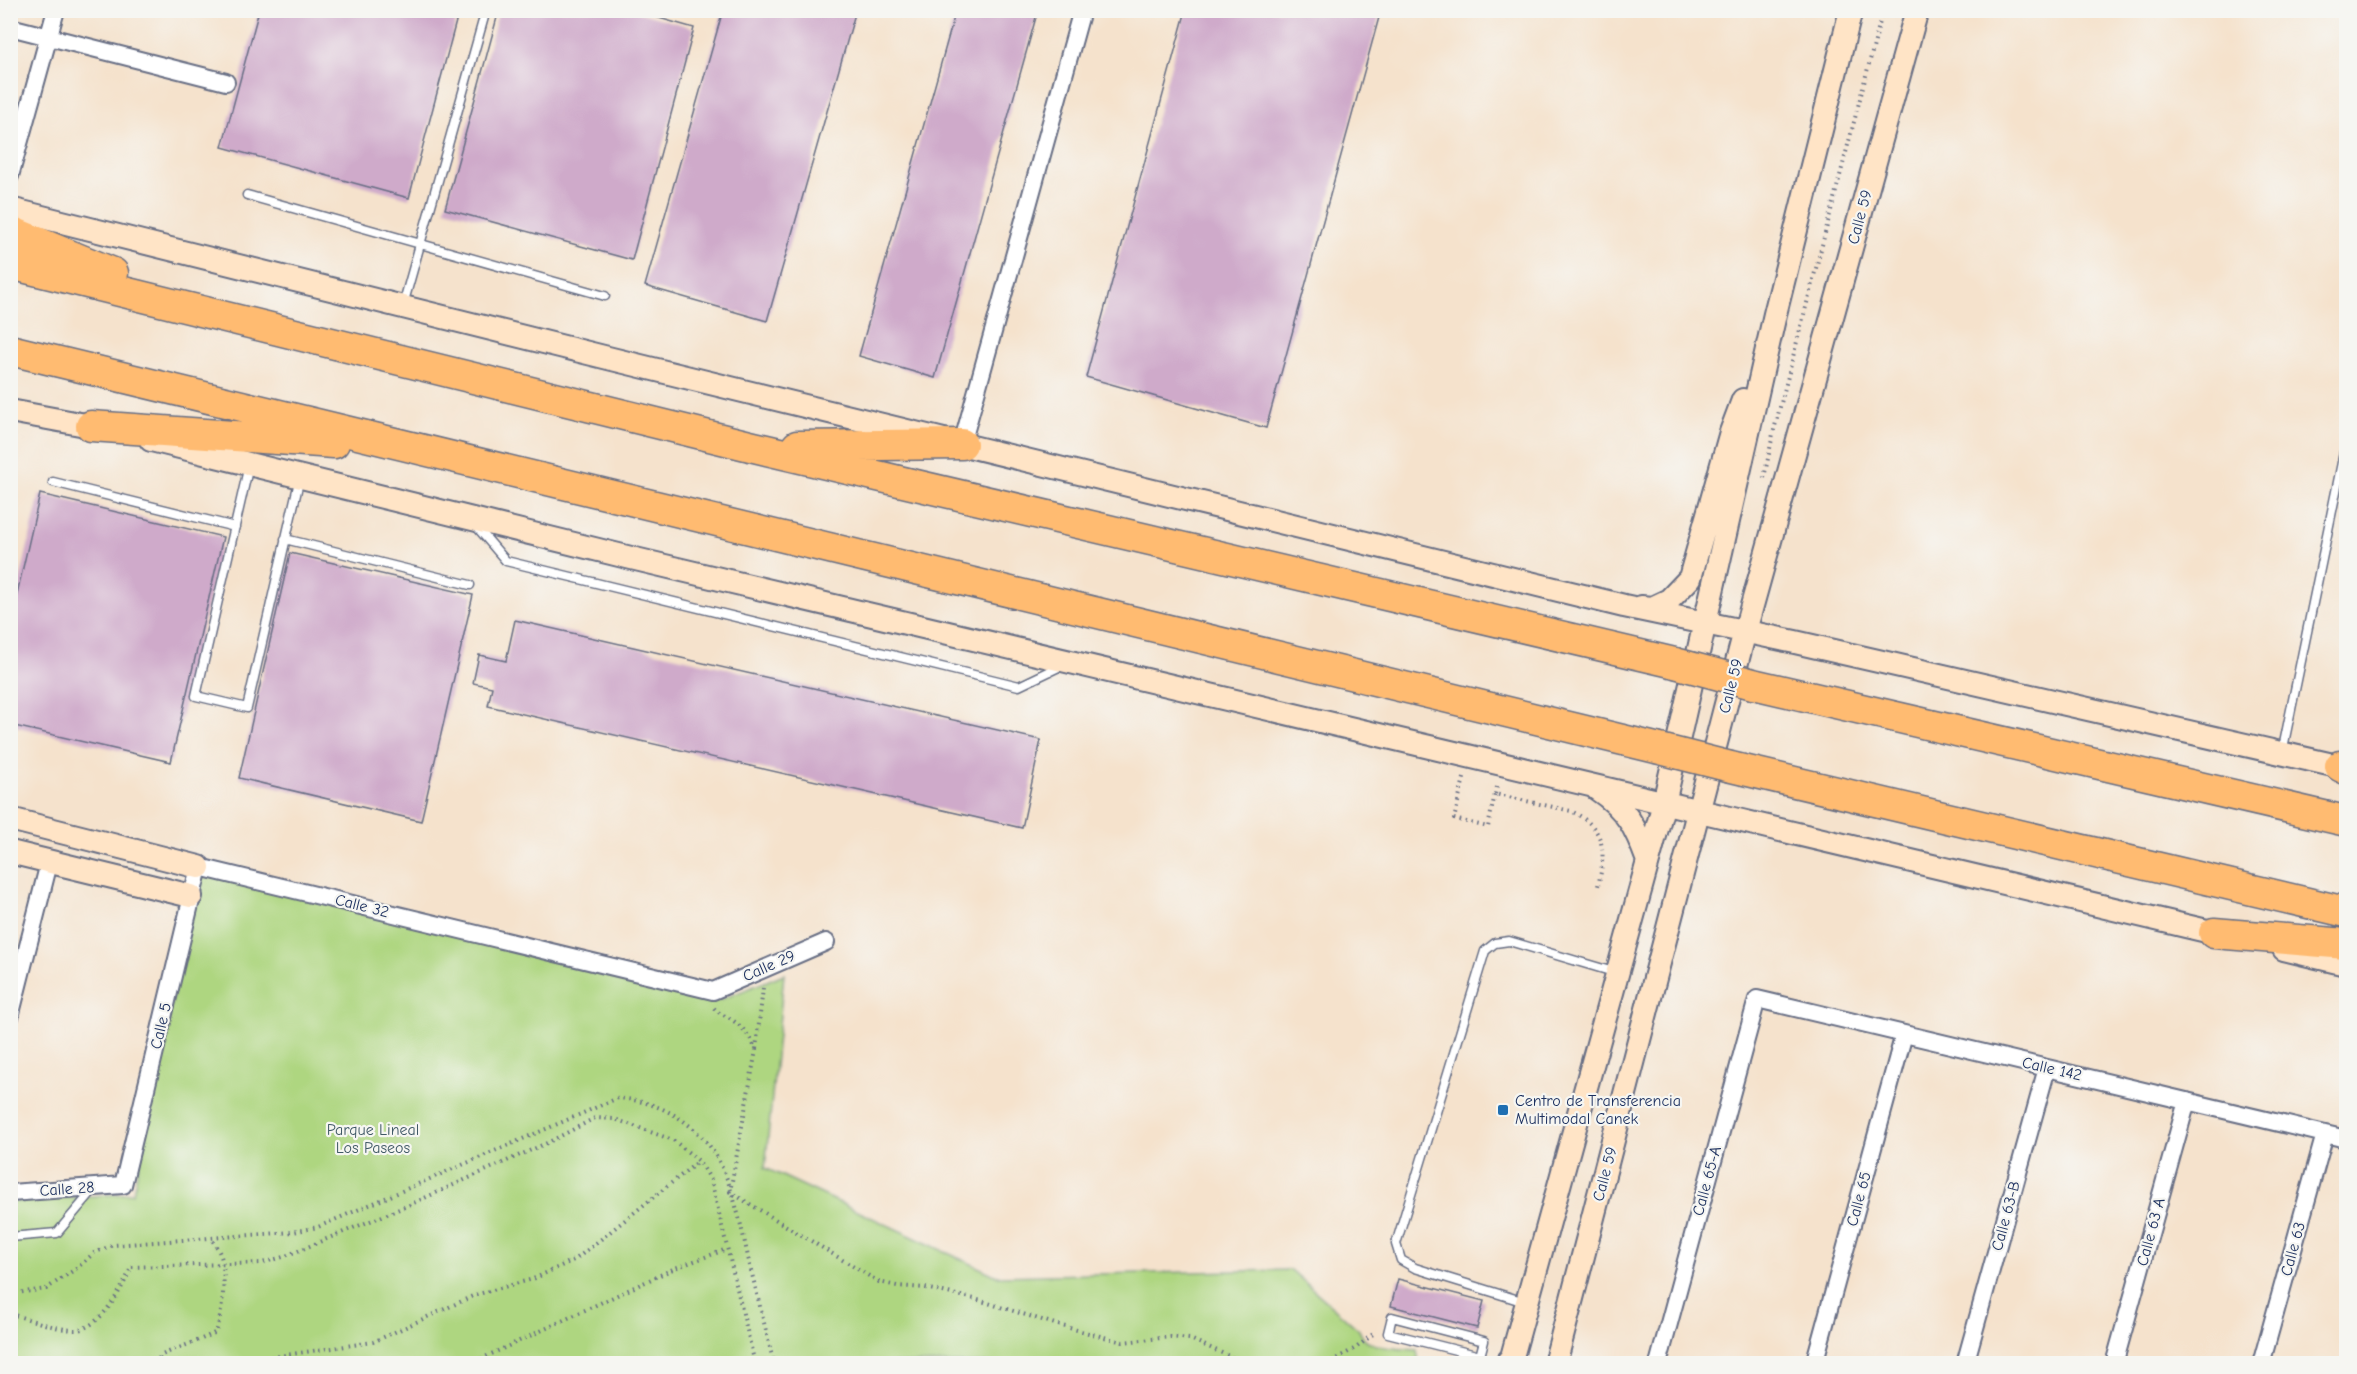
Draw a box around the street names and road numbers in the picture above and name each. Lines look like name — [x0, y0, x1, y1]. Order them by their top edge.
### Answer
street label: Calle 59 — [1844, 188, 1876, 246]
street label: Calle 59 — [1716, 657, 1746, 715]
street label: Calle 32 — [333, 891, 391, 921]
street label: Calle 29 — [740, 947, 798, 985]
street label: Calle 5 — [147, 1001, 175, 1051]
street label: Calle 142 — [2020, 1053, 2084, 1085]
street label: Calle 65-A — [1689, 1144, 1725, 1218]
street label: Calle 59 — [1589, 1145, 1621, 1203]
street label: Calle 65 — [1843, 1170, 1875, 1228]
street label: Calle 28 — [39, 1178, 95, 1200]
street label: Calle 63-B — [1988, 1179, 2024, 1253]
street label: Calle 63 A — [2133, 1196, 2169, 1268]
street label: Calle 63 — [2277, 1220, 2309, 1278]

